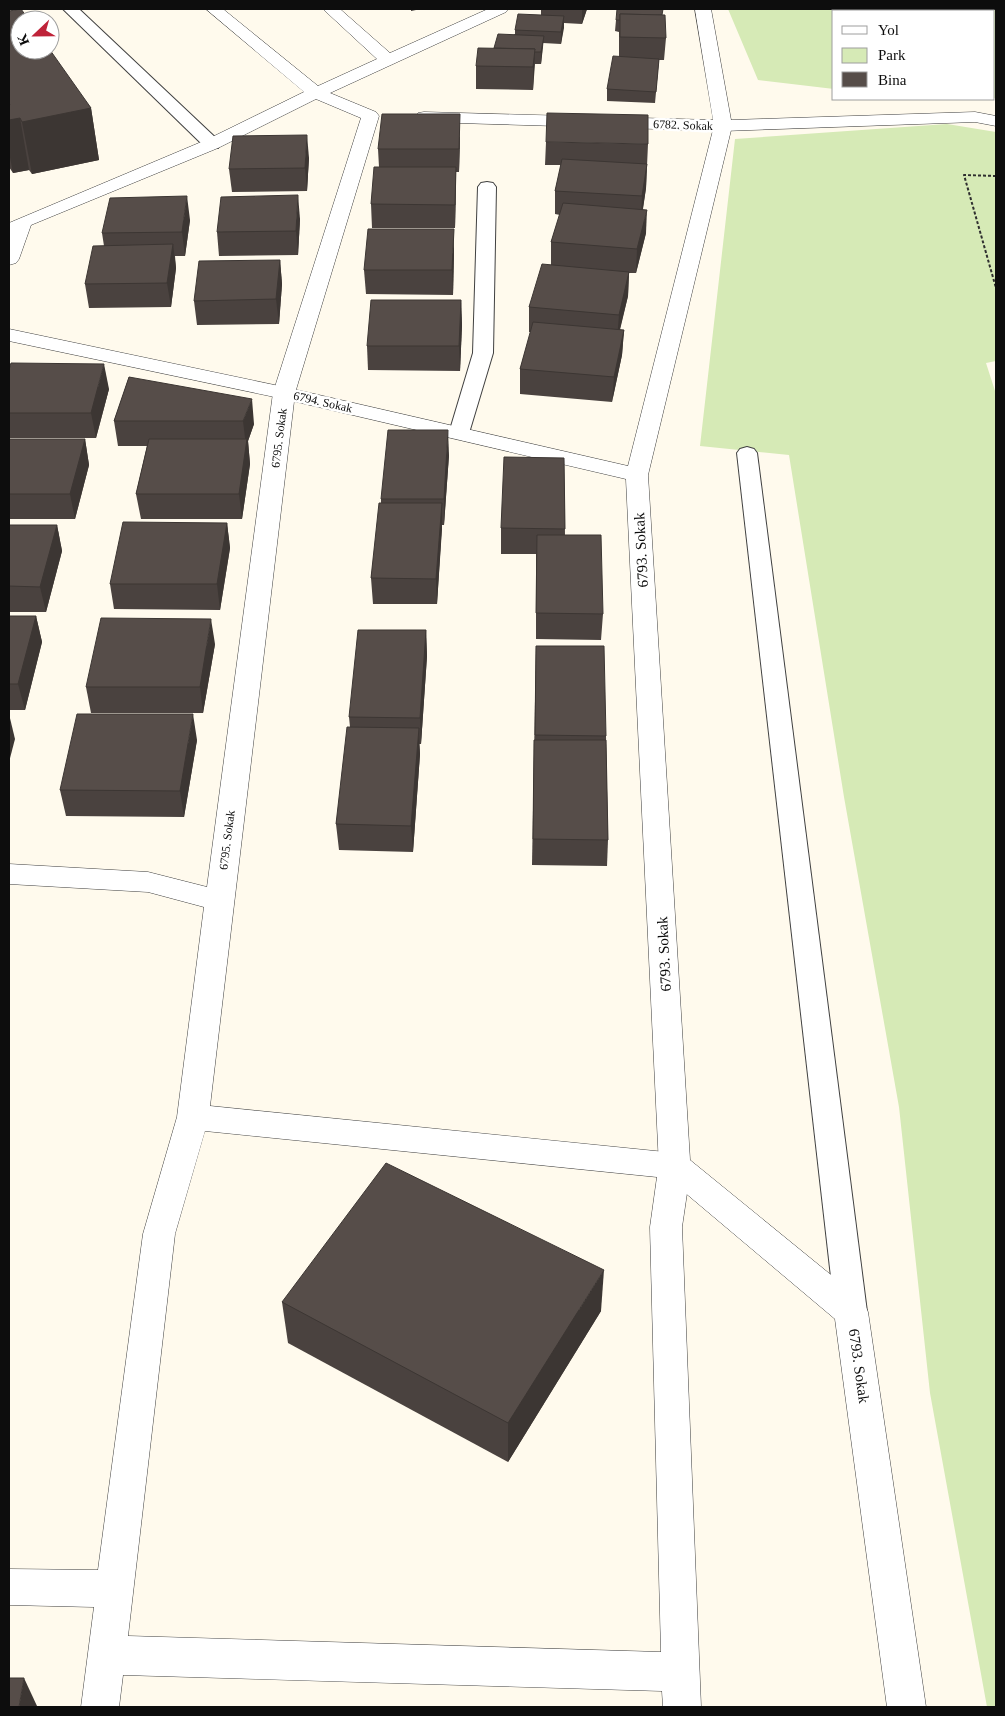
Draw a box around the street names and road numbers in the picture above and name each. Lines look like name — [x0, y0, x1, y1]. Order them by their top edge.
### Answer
street label: 6782. Sokak — [653, 117, 713, 133]
street label: 6794. Sokak — [292, 388, 354, 416]
street label: 6795. Sokak — [268, 407, 290, 469]
street label: 6793. Sokak — [631, 512, 651, 588]
street label: 6795. Sokak — [216, 809, 238, 871]
street label: 6793. Sokak — [654, 916, 674, 992]
street label: 6793. Sokak — [846, 1328, 872, 1405]

